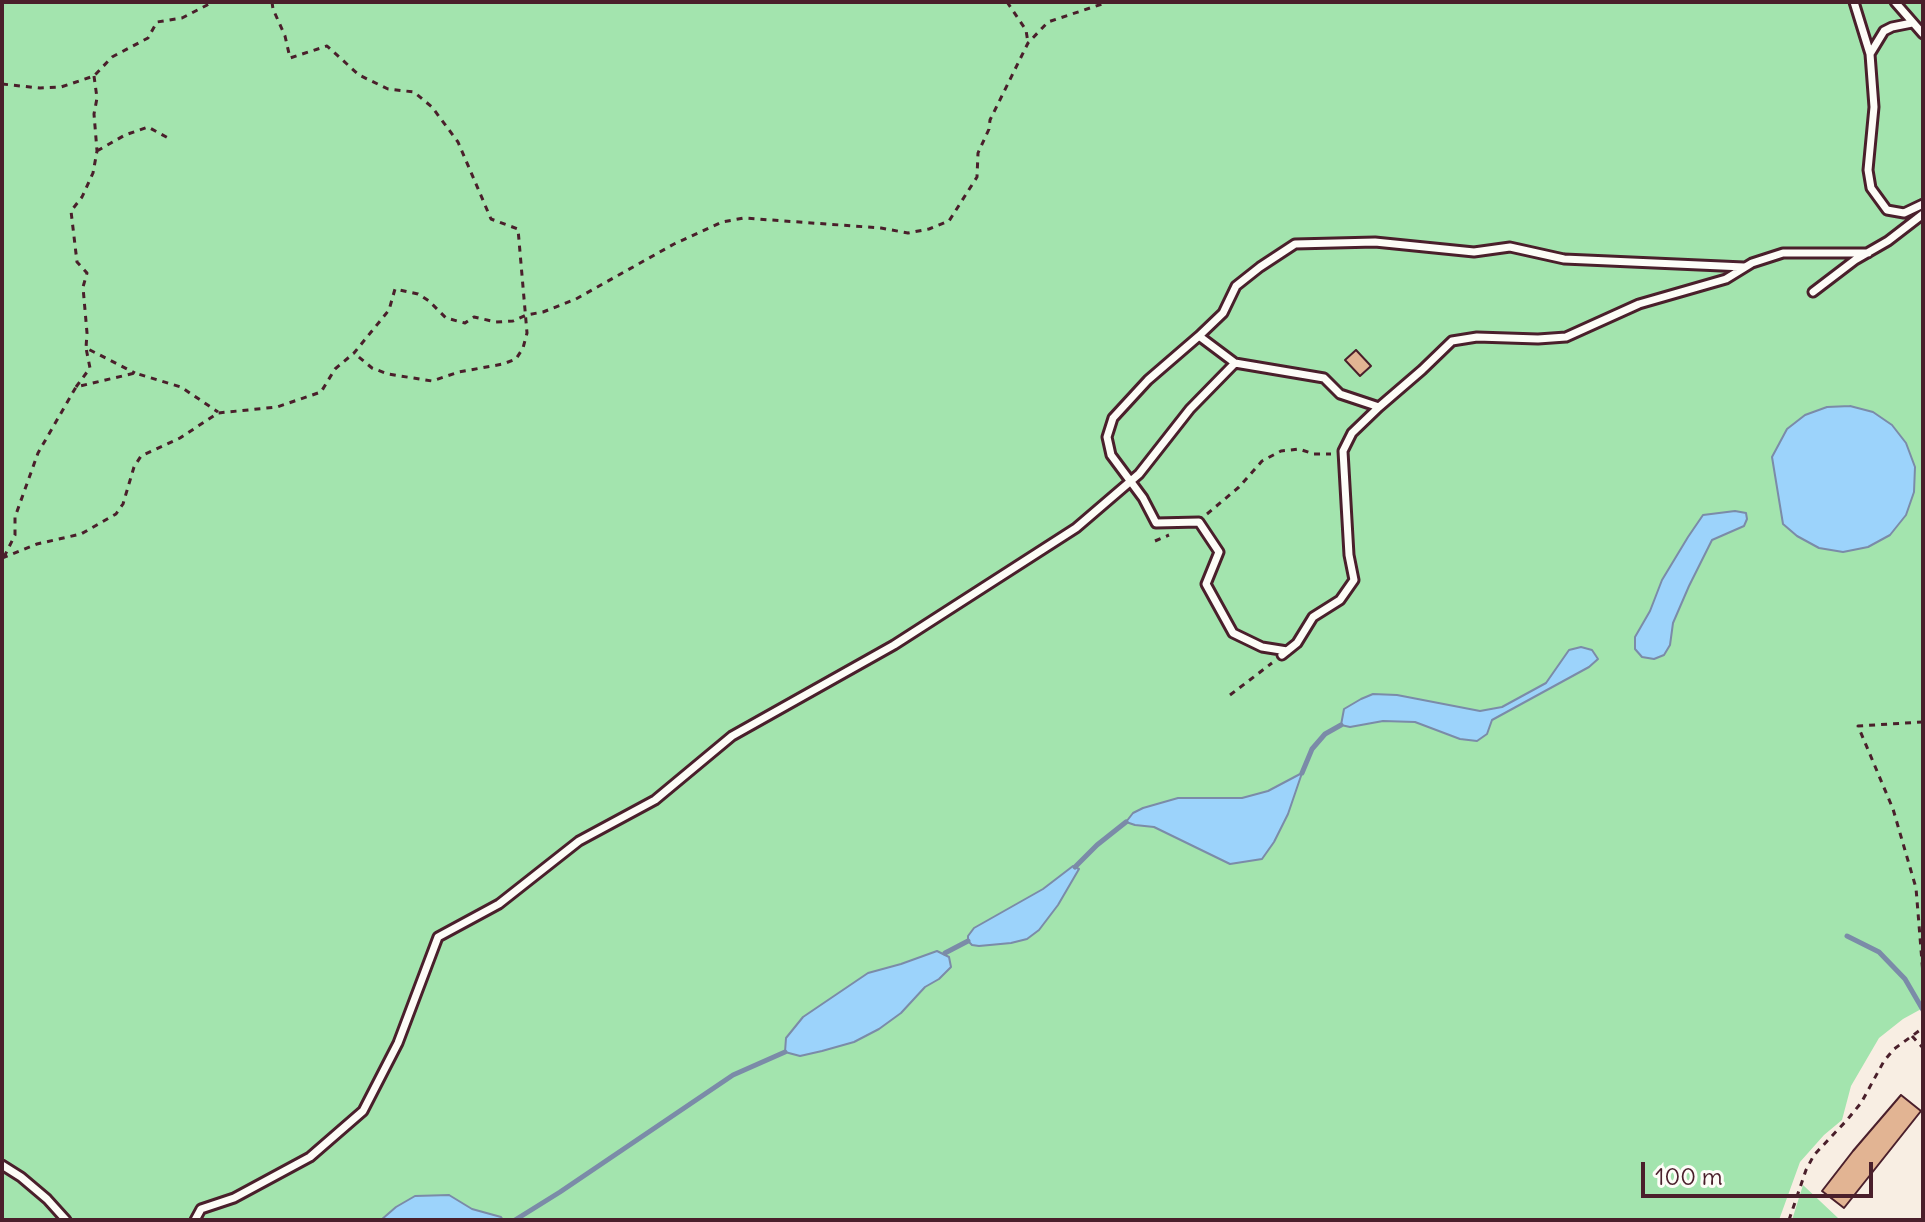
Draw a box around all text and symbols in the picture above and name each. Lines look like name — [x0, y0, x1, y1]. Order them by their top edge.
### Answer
scale bar — [1645, 1146, 1877, 1196]
text: 100 m — [1655, 1161, 1723, 1191]

